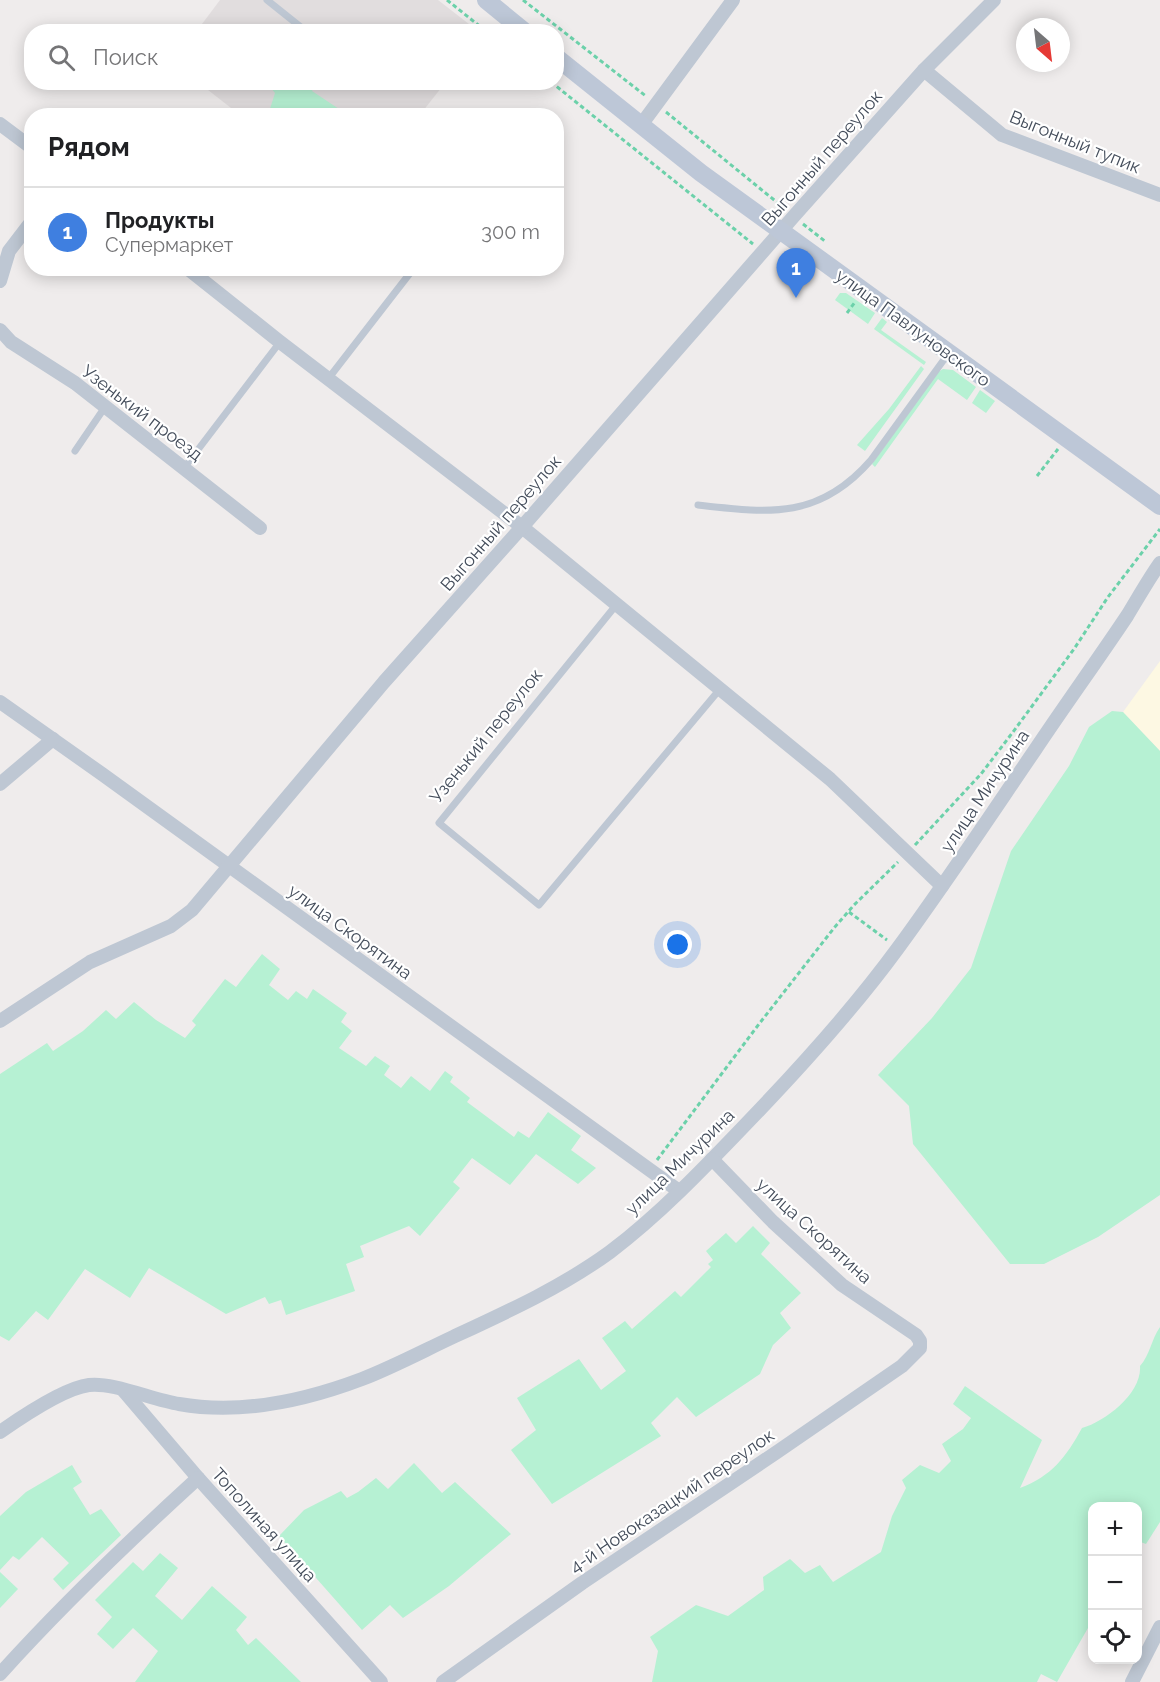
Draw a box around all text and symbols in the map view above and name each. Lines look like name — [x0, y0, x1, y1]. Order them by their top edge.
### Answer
north arrow — [1016, 18, 1070, 72]
search box — [24, 24, 564, 90]
icon: search — [45, 41, 78, 74]
text: Поиск — [93, 44, 158, 70]
street label: Выгонный переулок — [757, 86, 886, 230]
street label: Выгонный тупик — [1007, 106, 1144, 177]
text: Рядом — [48, 132, 130, 162]
text: Продукты — [105, 207, 214, 233]
text: 1 — [63, 220, 72, 244]
text: 300 m — [481, 220, 540, 244]
text: Супермаркет — [105, 233, 233, 257]
pin: 1 — [776, 248, 816, 298]
street label: улица Павлуновского — [832, 264, 995, 391]
street label: Узенький проезд — [78, 360, 207, 465]
street label: Выгонный переулок — [436, 451, 565, 595]
street label: Узенький переулок — [425, 664, 546, 807]
street label: улица Мичурина — [936, 726, 1033, 856]
street label: улица Скорятина — [284, 880, 416, 983]
your location — [663, 930, 692, 959]
street label: улица Мичурина — [621, 1104, 738, 1219]
street label: улица Скорятина — [753, 1173, 876, 1288]
street label: 4-й Новоказацкий переулок — [565, 1424, 778, 1577]
street label: Тополиная улица — [208, 1463, 321, 1586]
map controls — [1088, 1502, 1142, 1664]
button: + — [1088, 1502, 1142, 1556]
button: − — [1088, 1556, 1142, 1610]
button: locate — [1088, 1610, 1142, 1664]

